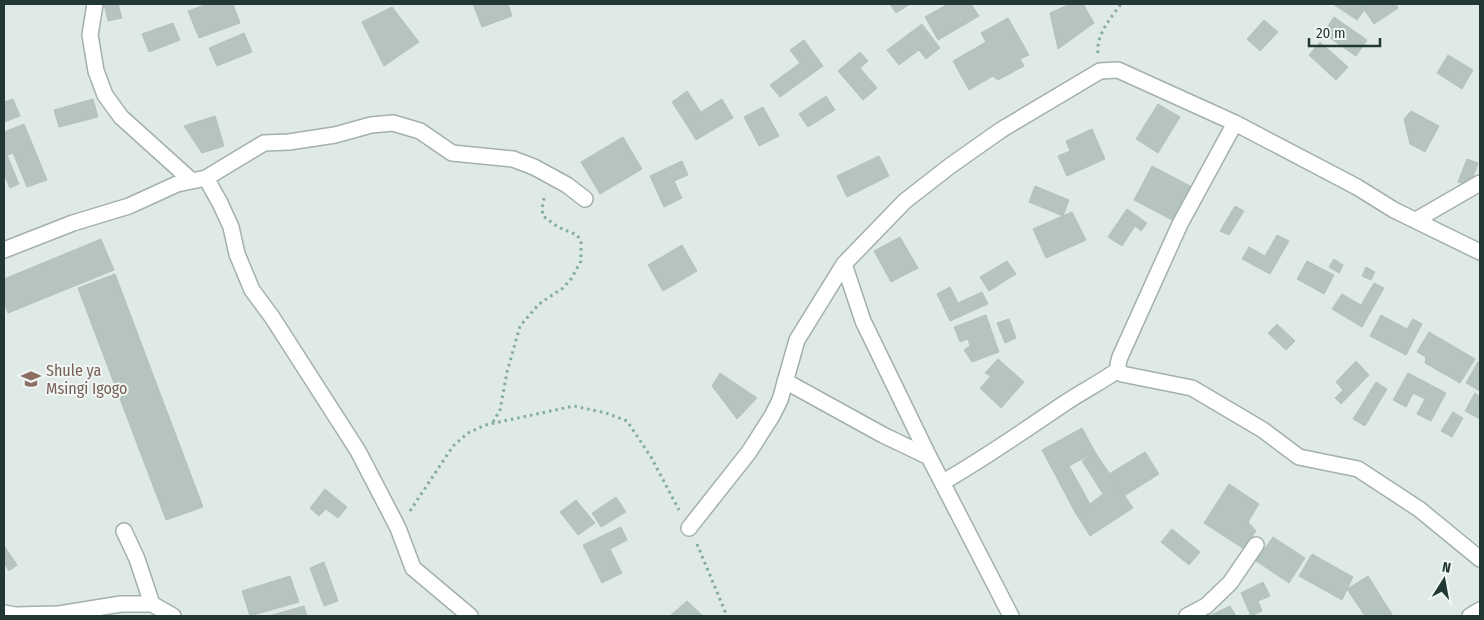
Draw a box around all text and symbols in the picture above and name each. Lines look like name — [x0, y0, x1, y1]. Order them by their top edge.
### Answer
scale bar — [1309, 15, 1380, 47]
text: 20 m — [1316, 24, 1346, 42]
place label: Shule ya Msingi Igogo — [46, 361, 128, 398]
school or university icon: Shule ya Msingi Igogo — [20, 368, 42, 390]
north arrow — [1419, 555, 1469, 605]
text: N — [1441, 559, 1452, 577]

